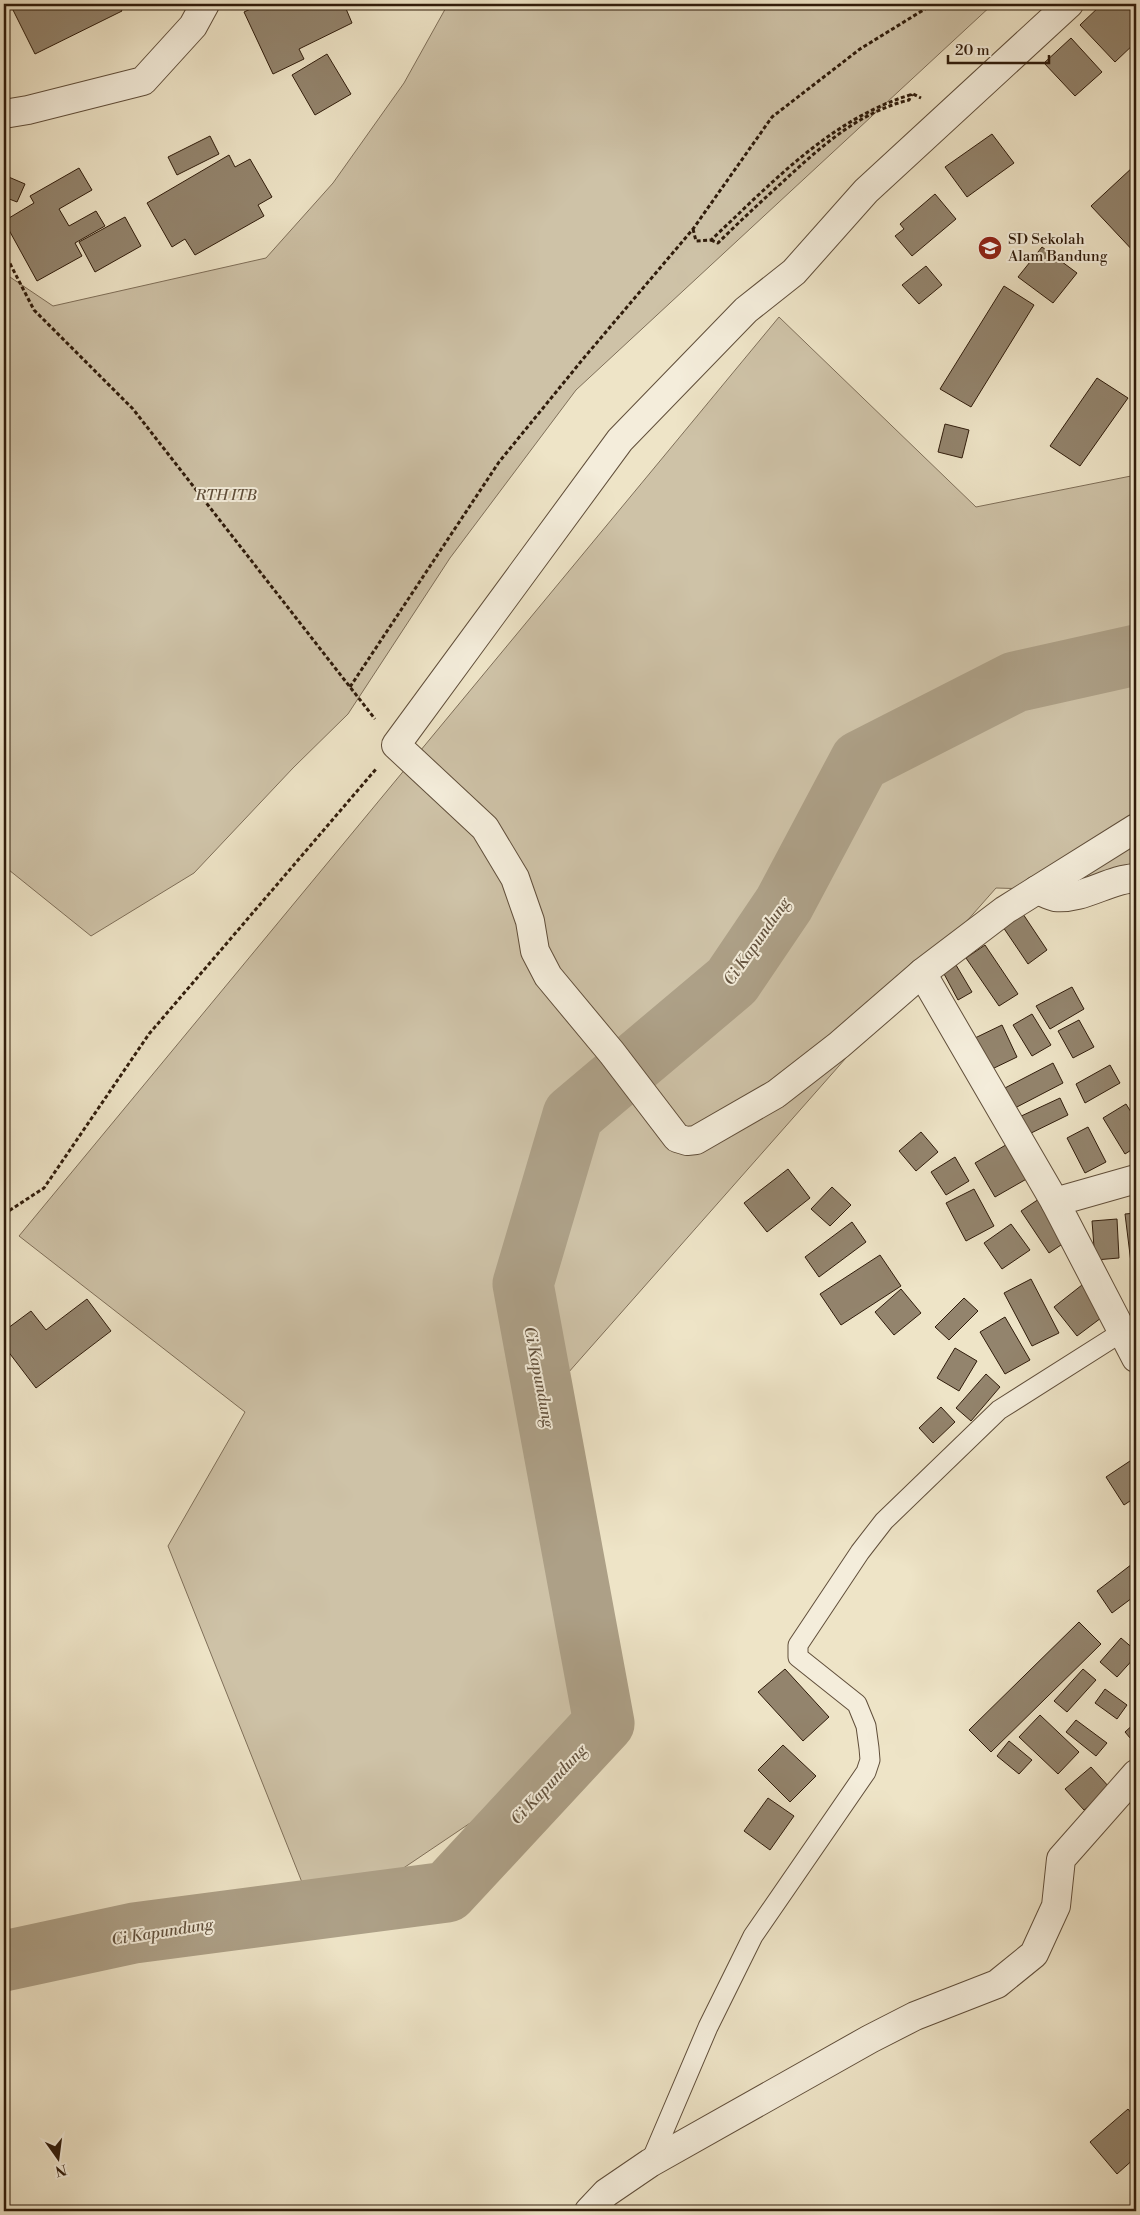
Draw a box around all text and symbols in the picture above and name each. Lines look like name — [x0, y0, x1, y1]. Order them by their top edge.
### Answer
scale bar — [948, 32, 1049, 64]
text: 20 m — [955, 41, 990, 60]
place label: SD Sekolah Alam Bandung — [1007, 230, 1108, 266]
school or university icon: SD Sekolah Alam Bandung — [977, 235, 1003, 261]
park label: RTH ITB — [194, 486, 257, 505]
water label: Ci Kapundung — [719, 893, 795, 989]
water label: Ci Kapundung — [519, 1325, 559, 1430]
water label: Ci Kapundung — [506, 1740, 591, 1829]
water label: Ci Kapundung — [110, 1914, 215, 1950]
north arrow — [32, 2132, 82, 2182]
text: N — [53, 2160, 68, 2180]

